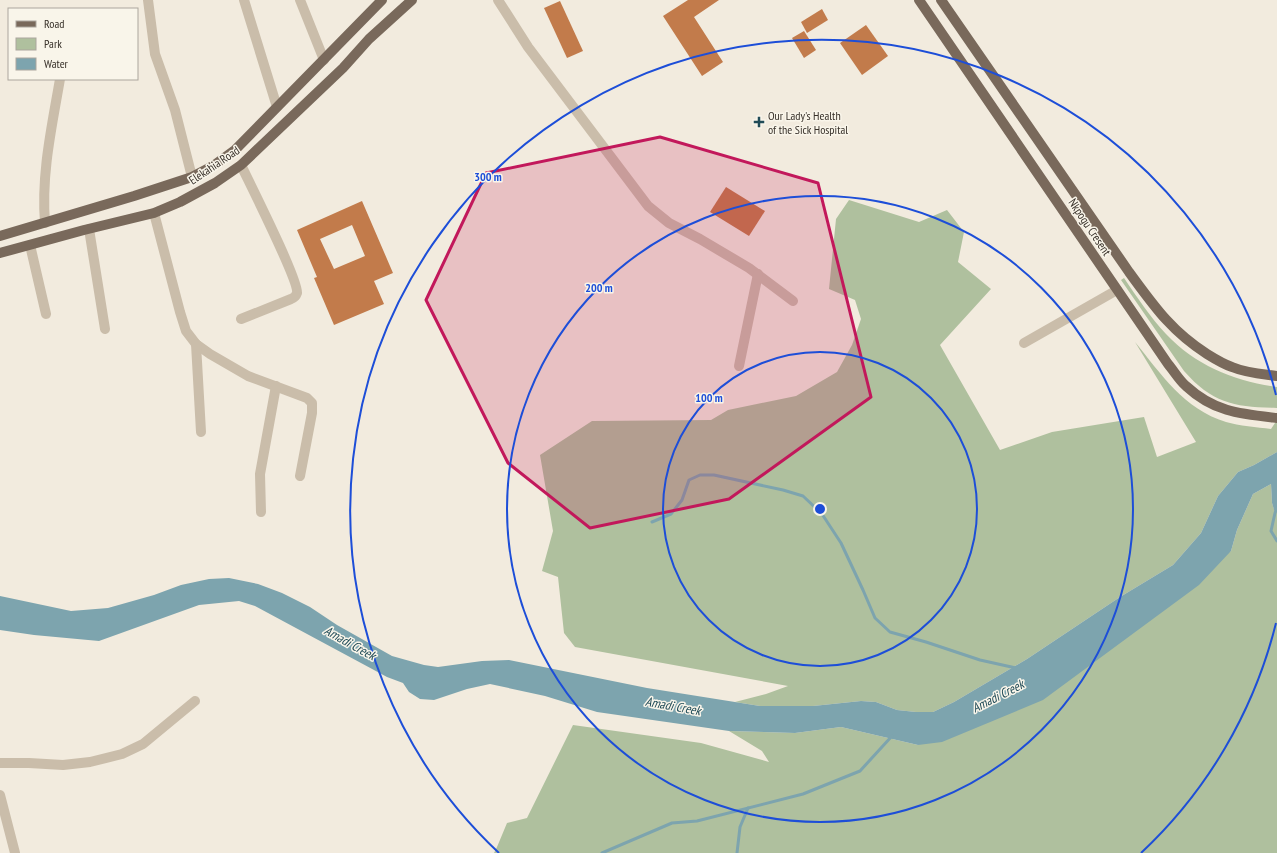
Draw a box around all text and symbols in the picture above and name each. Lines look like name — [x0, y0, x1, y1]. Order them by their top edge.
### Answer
legend — [8, 8, 138, 80]
text: Road — [44, 16, 64, 31]
text: Park — [44, 36, 62, 51]
text: Water — [44, 56, 69, 71]
place label: Our Lady's Health of the Sick Hospital — [768, 108, 848, 137]
marker: Our Lady's Health of the Sick Hospital — [753, 116, 765, 128]
street label: Elekahia Road — [186, 143, 242, 187]
text: 300 m — [474, 169, 502, 184]
street label: Nkpogu Cresent — [1065, 196, 1115, 259]
text: 200 m — [585, 280, 613, 295]
text: 100 m — [695, 390, 723, 405]
centre of rings — [813, 502, 827, 516]
water label: Amadi Creek — [321, 622, 380, 665]
water label: Amadi Creek — [969, 675, 1029, 716]
water label: Amadi Creek — [644, 693, 704, 720]

